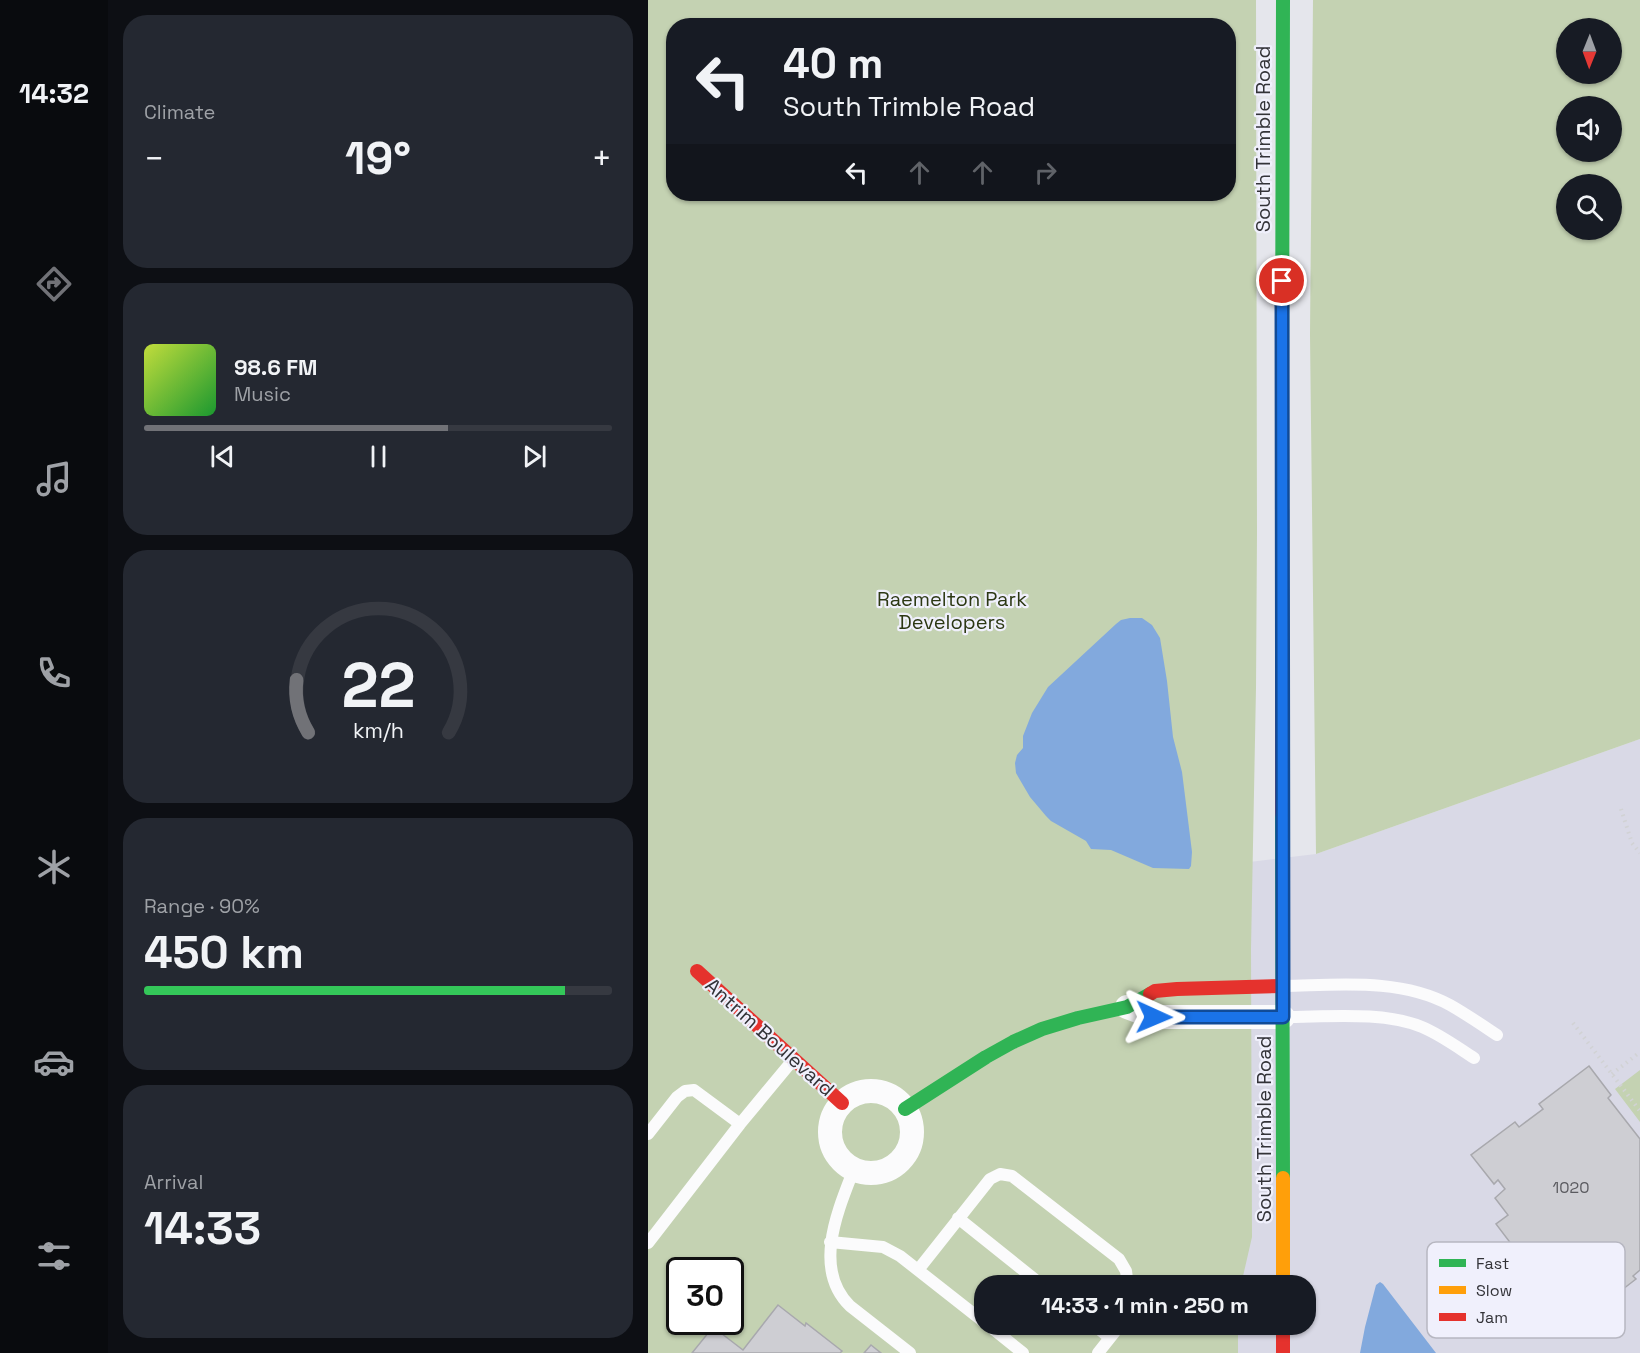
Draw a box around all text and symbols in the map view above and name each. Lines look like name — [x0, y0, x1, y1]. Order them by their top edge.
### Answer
north arrow — [1556, 18, 1622, 84]
map controls — [1556, 18, 1622, 240]
text: 40 m — [783, 37, 883, 90]
icon: left — [684, 42, 762, 120]
street label: South Trimble Road — [1250, 46, 1276, 232]
text: 14:32 — [19, 76, 89, 111]
text: South Trimble Road — [783, 89, 1035, 124]
button: sound — [1556, 96, 1622, 162]
text: Climate — [144, 99, 215, 125]
text: 19° — [345, 130, 411, 187]
text: − — [144, 138, 164, 180]
text: + — [592, 138, 612, 180]
icon: left — [840, 156, 873, 189]
icon: ahead — [903, 156, 936, 189]
icon: ahead — [966, 156, 999, 189]
icon: right — [1029, 156, 1062, 189]
button: search — [1556, 174, 1622, 240]
pin — [1256, 255, 1307, 306]
icon: directions — [33, 263, 75, 305]
icon: arrive — [1265, 264, 1298, 297]
text: 98.6 FM — [234, 353, 317, 381]
text: Music — [234, 381, 291, 407]
icon: previous — [206, 440, 239, 473]
icon: pause — [362, 440, 395, 473]
icon: next — [518, 440, 551, 473]
icon: music — [33, 458, 75, 500]
park label: Raemelton Park Developers — [877, 586, 1027, 635]
text: 22 — [341, 647, 415, 726]
icon: phone — [33, 652, 75, 694]
text: km/h — [352, 718, 404, 745]
icon: climate — [33, 846, 75, 888]
text: Range · 90% — [144, 893, 260, 919]
text: 450 km — [144, 924, 304, 981]
street label: Antrim Boulevard — [700, 972, 840, 1102]
position arrow — [1122, 985, 1186, 1049]
street label: South Trimble Road — [1251, 1036, 1277, 1222]
icon: car — [33, 1041, 75, 1083]
text: Arrival — [144, 1169, 203, 1195]
house number: 1020 — [1553, 1177, 1589, 1198]
text: 14:33 — [144, 1200, 261, 1257]
icon: filters — [33, 1235, 75, 1277]
legend — [1427, 1242, 1625, 1338]
text: Fast — [1476, 1253, 1509, 1274]
speed limit sign: 30 — [666, 1257, 744, 1335]
text: Slow — [1476, 1280, 1512, 1301]
text: 14:33 · 1 min · 250 m — [1041, 1291, 1249, 1319]
text: Jam — [1476, 1307, 1508, 1328]

